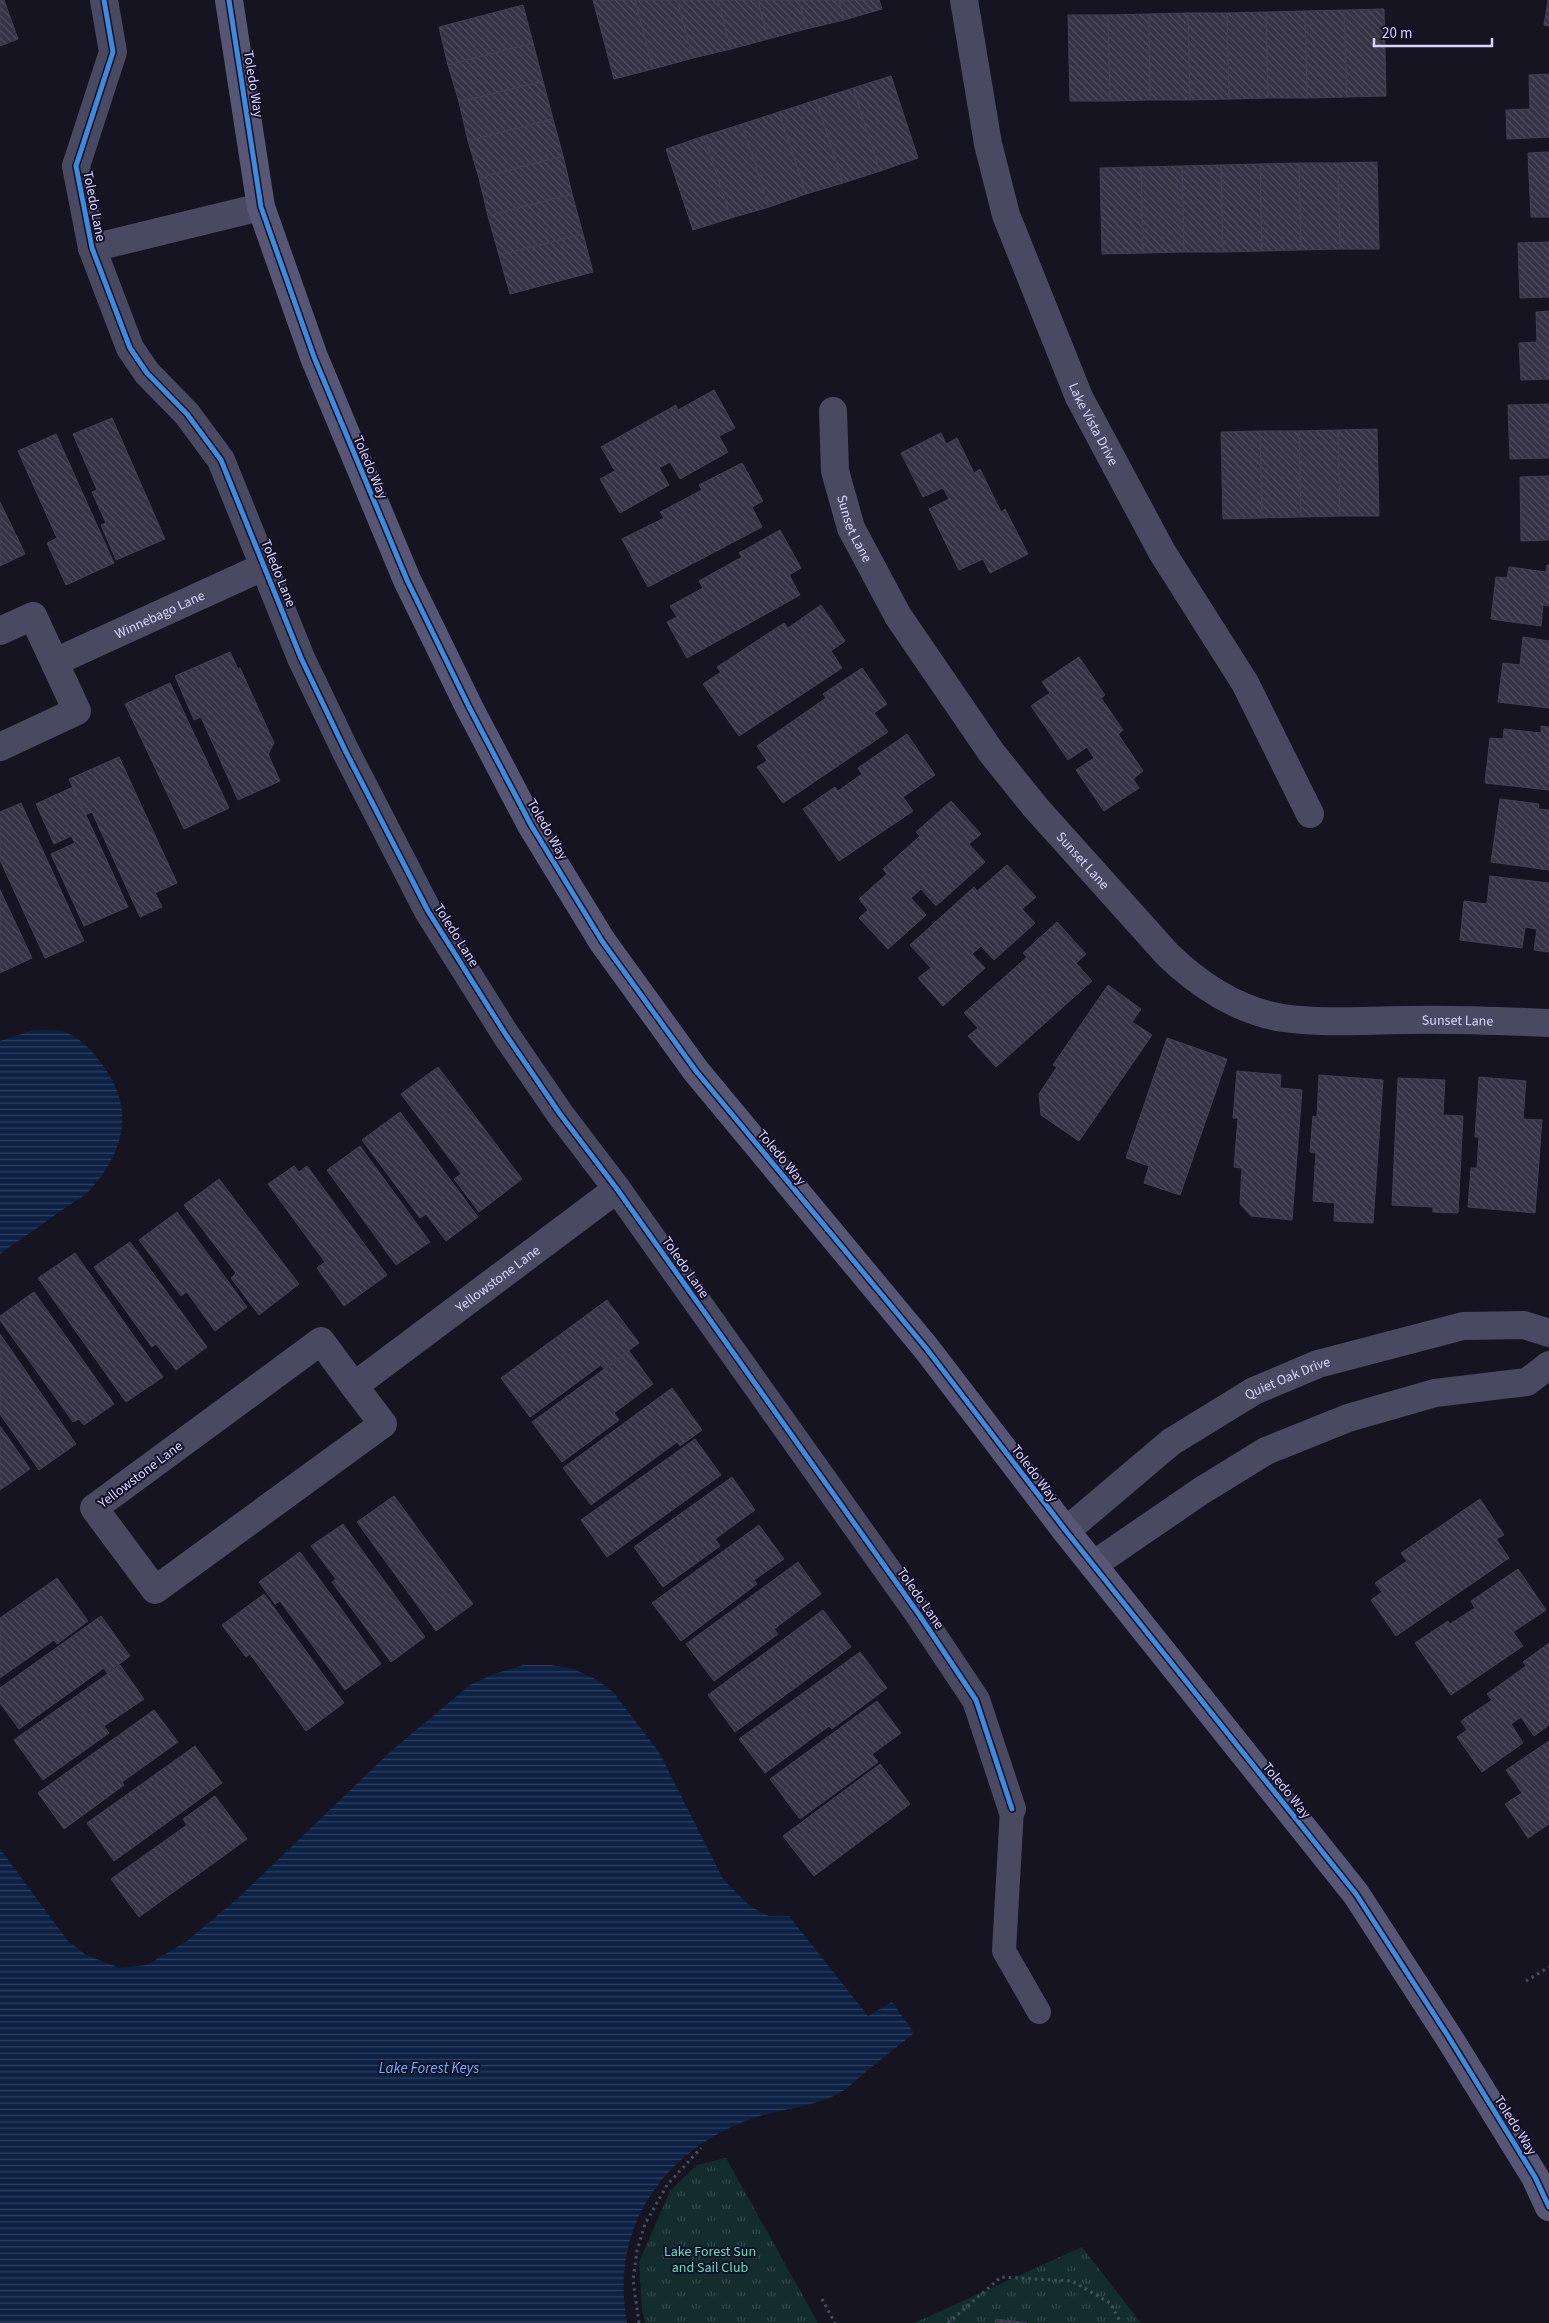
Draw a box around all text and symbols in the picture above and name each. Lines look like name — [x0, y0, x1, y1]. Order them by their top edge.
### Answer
scale bar — [1374, 15, 1492, 47]
text: 20 m — [1382, 23, 1412, 44]
street label: Toledo Way — [238, 49, 268, 119]
street label: Toledo Lane — [77, 169, 111, 243]
street label: Lake Vista Drive — [1063, 380, 1123, 470]
street label: Toledo Way — [348, 433, 393, 503]
street label: Sunset Lane — [831, 493, 877, 566]
street label: Toledo Lane — [255, 537, 301, 610]
street label: Winnebago Lane — [112, 586, 208, 644]
street label: Toledo Way — [522, 795, 573, 864]
street label: Sunset Lane — [1051, 828, 1114, 894]
street label: Toledo Lane — [429, 900, 484, 971]
street label: Sunset Lane — [1422, 1011, 1494, 1032]
street label: Toledo Way — [752, 1125, 811, 1190]
street label: Toledo Lane — [657, 1233, 714, 1303]
street label: Yellowstone Lane — [451, 1241, 545, 1318]
street label: Quiet Oak Drive — [1241, 1352, 1333, 1405]
street label: Yellowstone Lane — [93, 1436, 187, 1514]
street label: Toledo Way — [1006, 1441, 1063, 1507]
street label: Toledo Lane — [892, 1564, 949, 1634]
street label: Toledo Way — [1257, 1758, 1315, 1823]
water label: Lake Forest Keys — [379, 2058, 479, 2079]
street label: Toledo Way — [1489, 2092, 1542, 2160]
park label: Lake Forest Sun and Sail Club — [664, 2242, 756, 2278]

